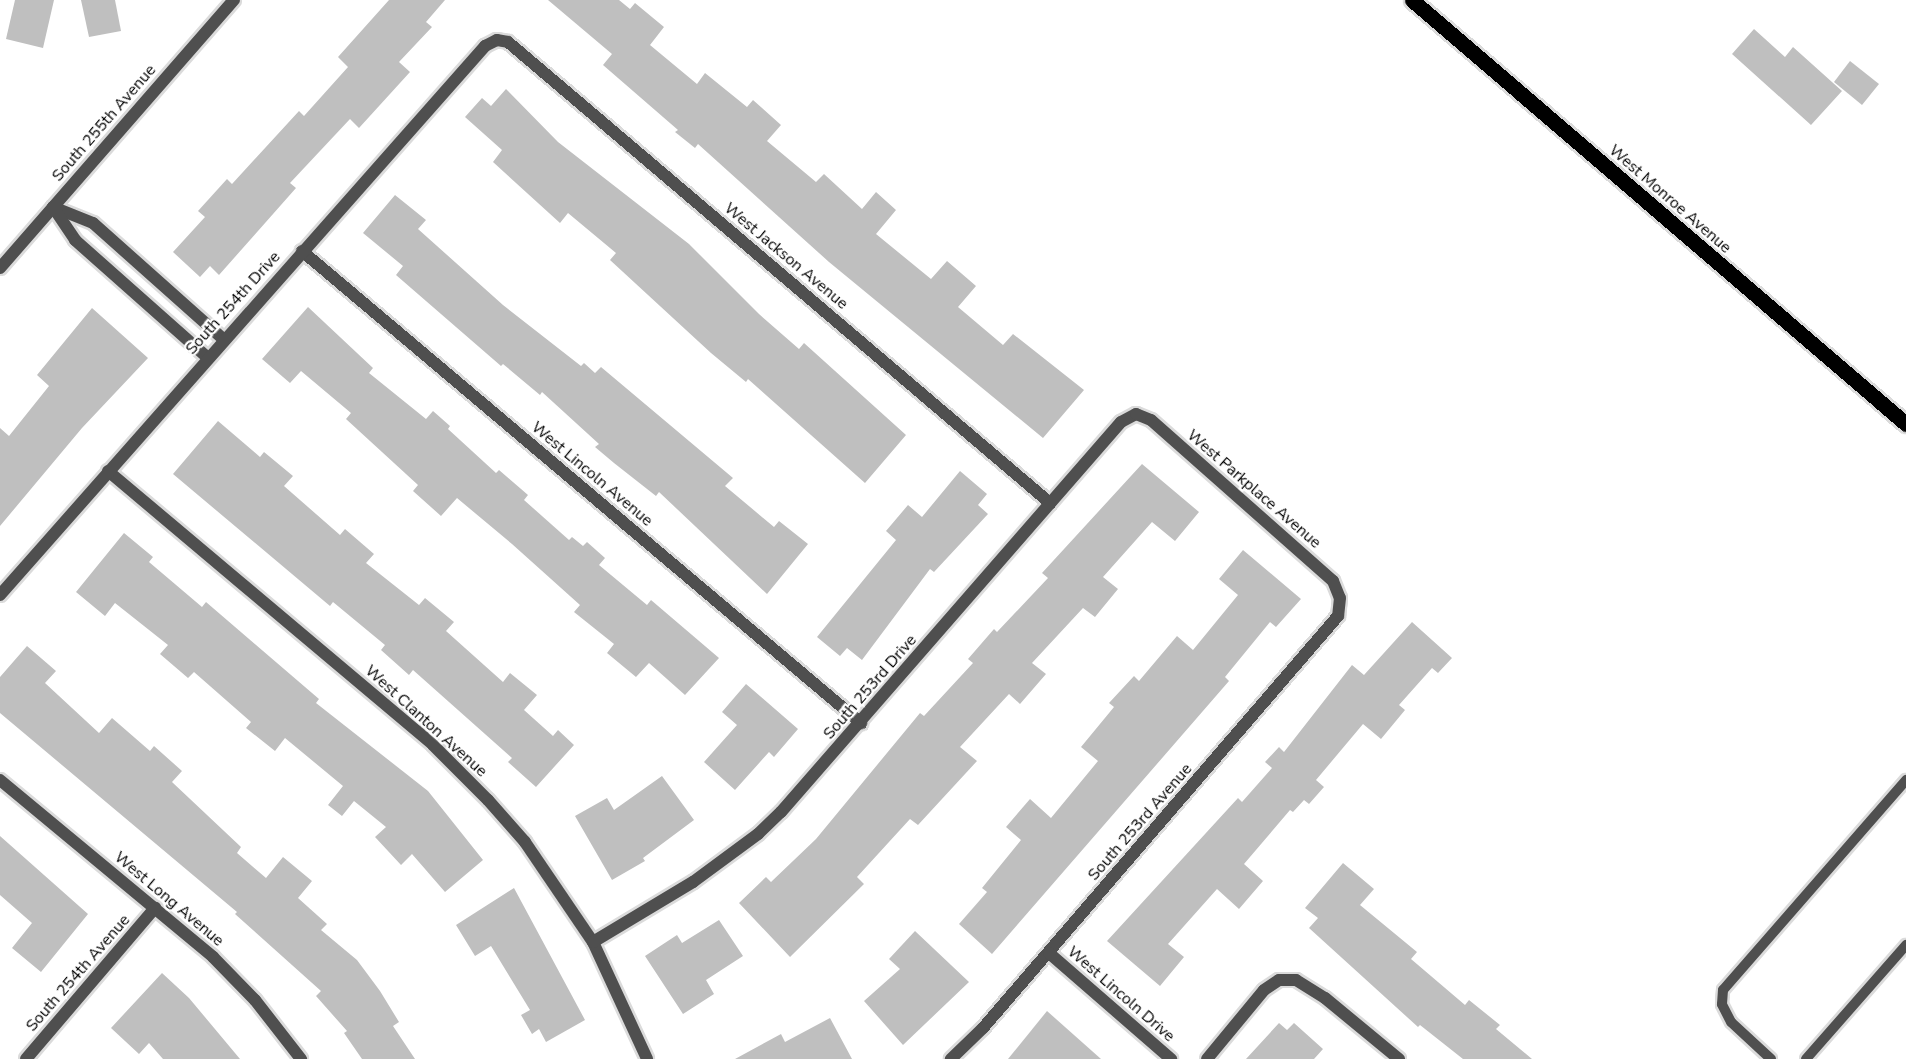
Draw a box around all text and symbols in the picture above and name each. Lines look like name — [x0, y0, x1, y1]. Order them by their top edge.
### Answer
street label: South 255th Avenue — [48, 61, 160, 185]
street label: West Monroe Avenue — [1605, 141, 1735, 257]
street label: West Jackson Avenue — [720, 199, 852, 313]
street label: South 254th Drive — [182, 248, 284, 358]
street label: West Lincoln Avenue — [527, 418, 657, 530]
street label: West Parkplace Avenue — [1183, 426, 1325, 552]
street label: South 253rd Drive — [819, 631, 921, 743]
street label: West Clanton Avenue — [361, 661, 491, 781]
street label: South 253rd Avenue — [1084, 760, 1196, 884]
street label: West Long Avenue — [110, 848, 228, 950]
street label: South 254th Avenue — [22, 911, 134, 1035]
street label: West Lincoln Drive — [1063, 942, 1179, 1046]

